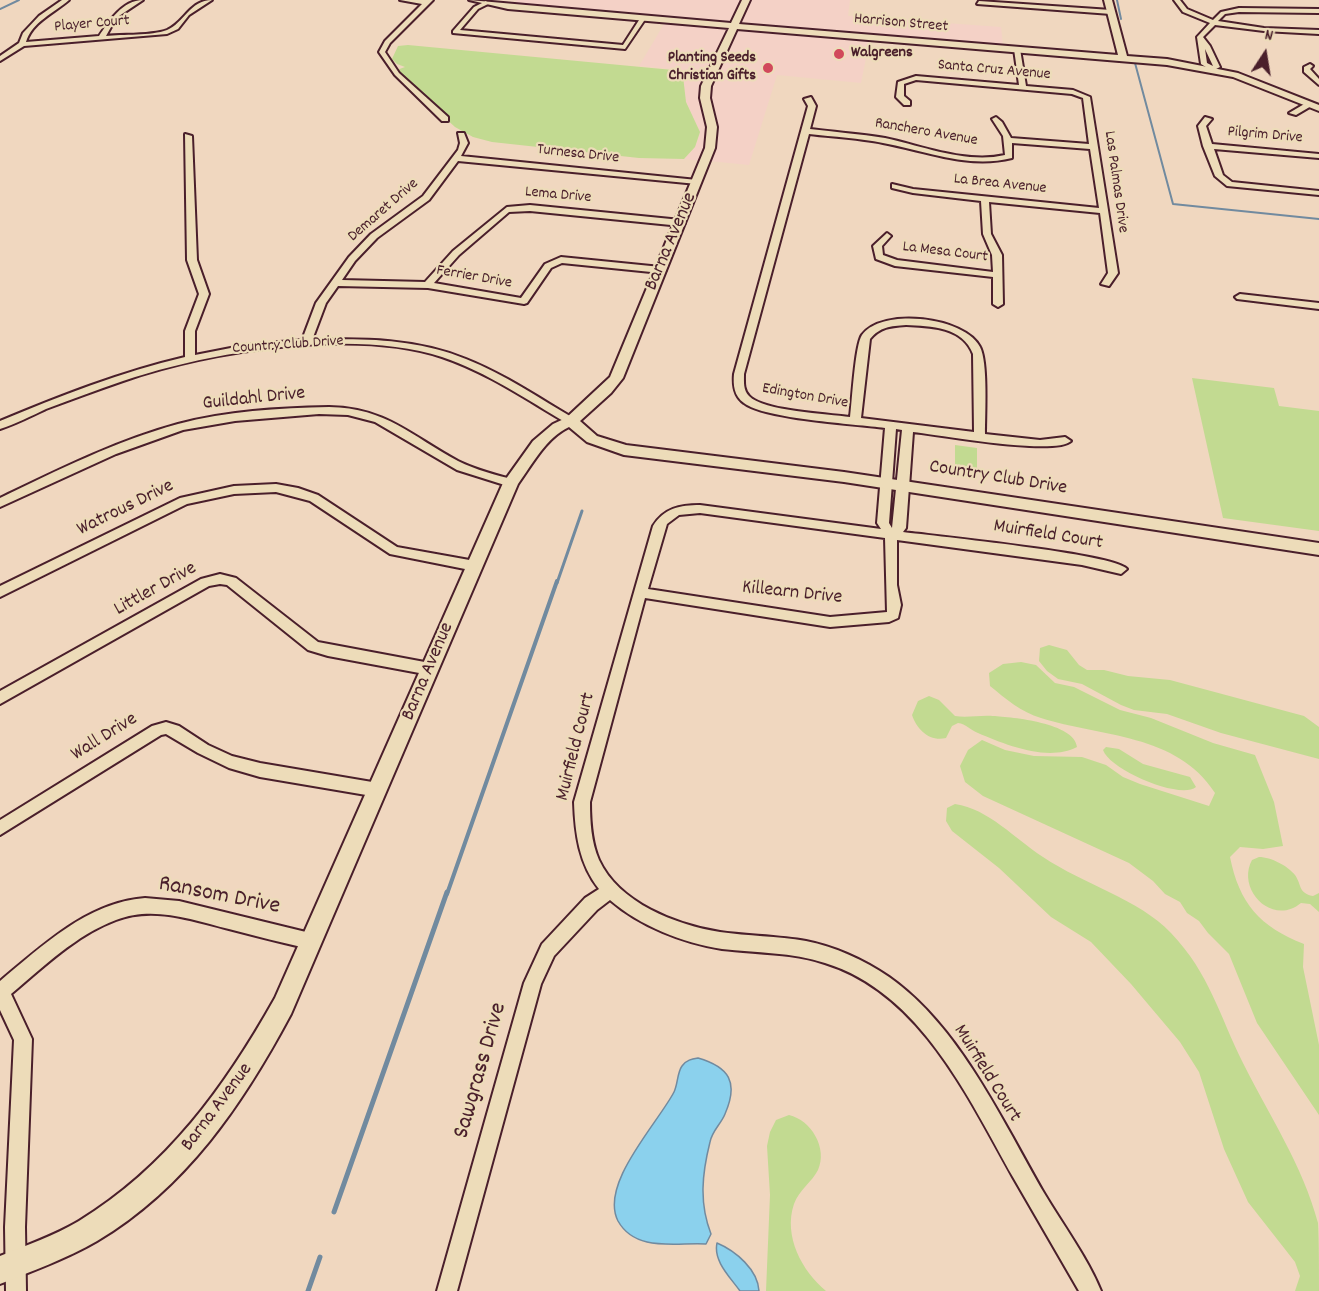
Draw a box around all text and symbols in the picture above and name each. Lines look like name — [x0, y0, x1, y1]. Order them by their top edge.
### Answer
street label: Harrison Street — [853, 10, 949, 38]
street label: Player Court — [54, 12, 130, 38]
north arrow — [1235, 24, 1295, 84]
text: N — [1263, 24, 1275, 48]
place label: Walgreens — [851, 44, 913, 64]
marker: Walgreens — [832, 47, 846, 61]
place label: Planting Seeds Christian Gifts — [668, 49, 756, 87]
street label: Santa Cruz Avenue — [937, 57, 1051, 85]
marker: Planting Seeds Christian Gifts — [761, 61, 775, 75]
street label: Ranchero Avenue — [873, 115, 979, 151]
street label: Pilgrim Drive — [1227, 123, 1303, 149]
street label: Las Palmas Drive — [1098, 130, 1132, 234]
street label: Turnesa Drive — [536, 141, 620, 169]
street label: La Brea Avenue — [953, 171, 1047, 199]
street label: Demaret Drive — [345, 175, 423, 247]
street label: Lema Drive — [524, 184, 592, 208]
street label: Barna Avenue — [641, 189, 703, 295]
street label: La Mesa Court — [901, 238, 989, 268]
street label: Ferrier Drive — [435, 262, 513, 294]
street label: Country Club Drive — [232, 333, 344, 359]
street label: Edington Drive — [760, 380, 850, 414]
street label: Guildahl Drive — [202, 383, 306, 417]
street label: Country Club Drive — [927, 456, 1069, 502]
street label: Watrous Drive — [74, 475, 178, 543]
street label: Muirfield Court — [992, 516, 1104, 556]
street label: Littler Drive — [111, 558, 201, 622]
street label: Killearn Drive — [741, 577, 843, 611]
street label: Barna Avenue — [398, 619, 460, 725]
street label: Muirfield Court — [552, 691, 602, 803]
street label: Wall Drive — [67, 708, 143, 768]
street label: Ransom Drive — [156, 871, 282, 923]
street label: Sawgrass Drive — [449, 1000, 515, 1142]
street label: Muirfield Court — [947, 1021, 1025, 1127]
street label: Barna Avenue — [177, 1059, 259, 1157]

